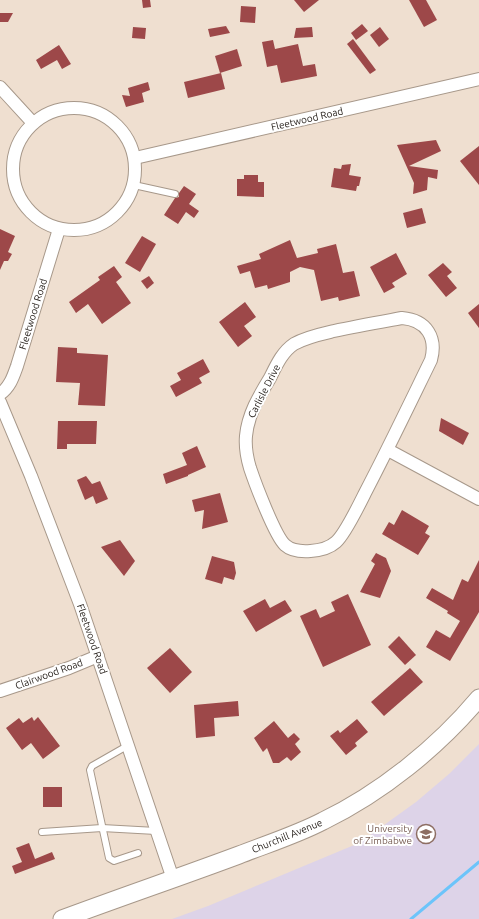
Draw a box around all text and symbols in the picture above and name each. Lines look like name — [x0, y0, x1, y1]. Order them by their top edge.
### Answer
street label: Fleetwood Road — [270, 105, 344, 133]
street label: Fleetwood Road — [17, 277, 49, 351]
street label: Carlisle Drive — [246, 362, 282, 420]
street label: Fleetwood Road — [75, 602, 109, 676]
street label: Clairwood Road — [14, 657, 84, 691]
street label: Churchill Avenue — [250, 817, 324, 855]
place label: University of Zimbabwe — [353, 823, 412, 846]
school or university icon: University of Zimbabwe — [415, 823, 437, 845]

